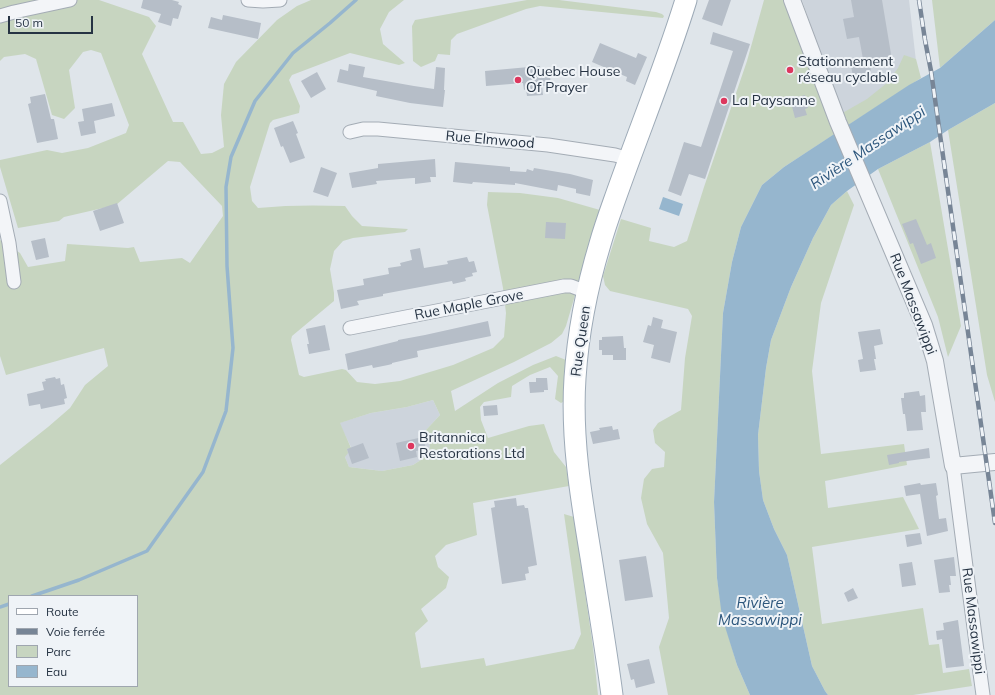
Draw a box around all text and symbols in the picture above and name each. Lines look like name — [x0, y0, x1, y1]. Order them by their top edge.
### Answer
scale bar — [10, 8, 95, 34]
text: 50 m — [15, 15, 43, 30]
place label: Stationnement réseau cyclable — [798, 54, 898, 86]
place label: Quebec House Of Prayer — [526, 64, 620, 96]
marker: Stationnement réseau cyclable — [785, 65, 795, 75]
marker: Quebec House Of Prayer — [513, 75, 523, 85]
place label: La Paysanne — [732, 93, 815, 109]
marker: La Paysanne — [719, 96, 729, 106]
water label: Rivière Massawippi — [807, 103, 929, 193]
street label: Rue Elmwood — [445, 128, 535, 152]
street label: Rue Massawippi — [886, 251, 940, 357]
street label: Rue Maple Grove — [413, 286, 525, 324]
street label: Rue Queen — [568, 304, 594, 378]
place label: Britannica Restorations Ltd — [419, 430, 525, 462]
marker: Britannica Restorations Ltd — [406, 441, 416, 451]
street label: Rue Massawippi — [958, 567, 988, 675]
water label: Rivière Massawippi — [718, 594, 802, 629]
legend — [8, 595, 138, 687]
text: Route — [46, 604, 79, 619]
text: Voie ferrée — [46, 624, 105, 639]
text: Parc — [46, 644, 71, 659]
text: Eau — [46, 664, 67, 679]

